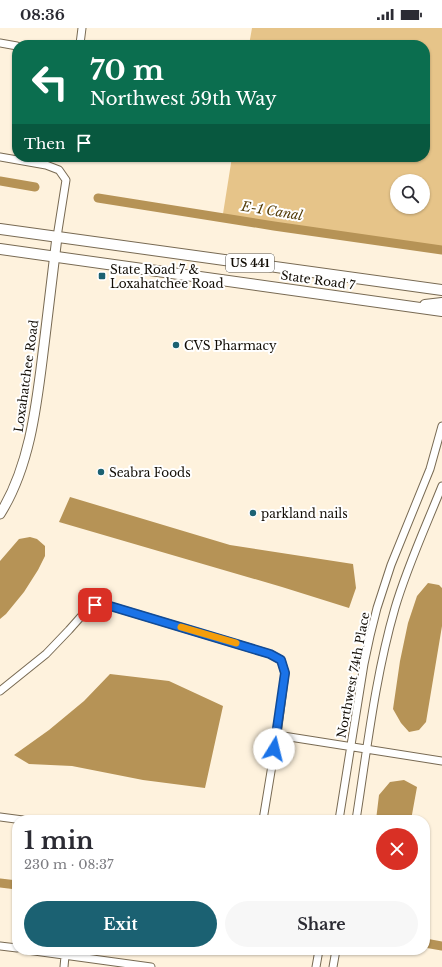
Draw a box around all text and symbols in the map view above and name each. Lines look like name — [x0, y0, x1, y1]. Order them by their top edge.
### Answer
text: 08:36 — [20, 5, 65, 24]
text: 70 m — [90, 53, 164, 88]
icon: left — [24, 56, 76, 108]
text: Northwest 59th Way — [90, 88, 276, 110]
icon: arrive — [73, 132, 95, 154]
text: Then — [24, 134, 65, 153]
map controls — [390, 174, 430, 214]
button: search — [390, 174, 430, 214]
water label: E-1 Canal — [239, 198, 305, 224]
road number: US 441 — [226, 254, 274, 272]
place label: State Road 7 & Loxahatchee Road — [110, 262, 224, 291]
street label: State Road 7 — [280, 267, 357, 293]
marker: State Road 7 & Loxahatchee Road — [97, 271, 107, 281]
street label: Loxahatchee Road — [11, 319, 41, 433]
place label: CVS Pharmacy — [184, 338, 277, 353]
marker: CVS Pharmacy — [171, 340, 181, 350]
place label: Seabra Foods — [109, 465, 191, 480]
marker: Seabra Foods — [96, 467, 106, 477]
place label: parkland nails — [261, 506, 348, 521]
marker: parkland nails — [248, 508, 258, 518]
pin — [78, 588, 112, 622]
icon: arrive — [84, 594, 106, 616]
street label: Northwest 74th Place — [333, 611, 373, 739]
position arrow — [253, 728, 295, 770]
text: 1 min — [24, 826, 94, 855]
button: close — [376, 828, 418, 870]
text: 230 m · 08:37 — [24, 856, 114, 873]
button: Exit — [24, 901, 217, 947]
button: Share — [225, 901, 418, 947]

